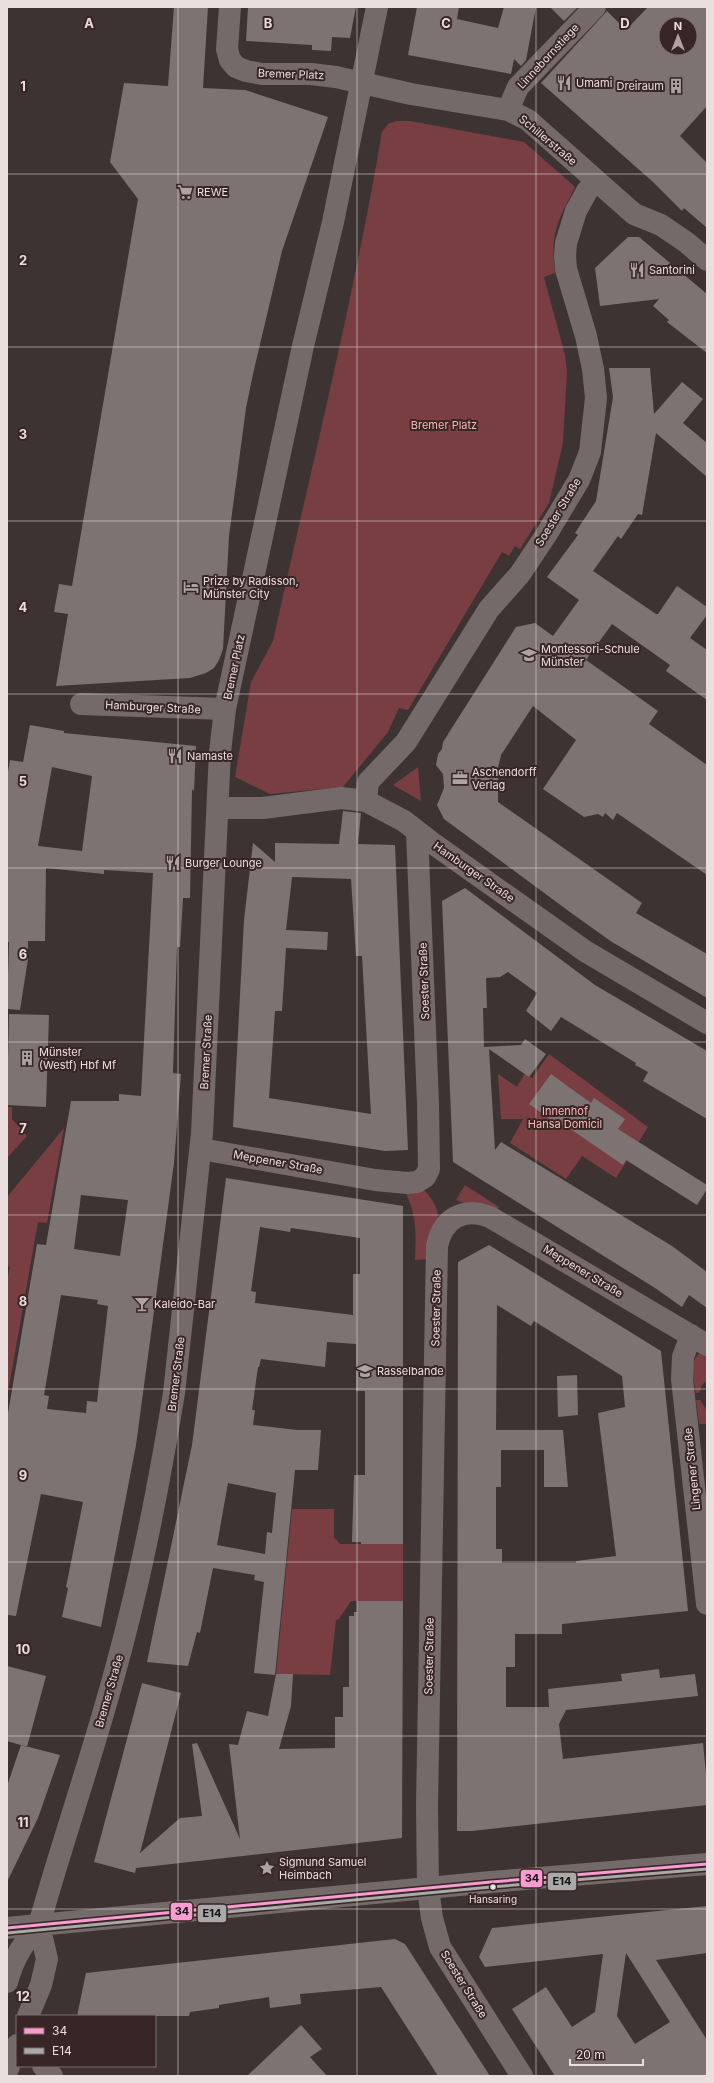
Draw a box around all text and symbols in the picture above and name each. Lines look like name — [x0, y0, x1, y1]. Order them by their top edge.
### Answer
text: A — [84, 15, 94, 31]
text: B — [264, 15, 273, 31]
text: C — [441, 15, 451, 31]
text: D — [620, 15, 630, 31]
north arrow — [658, 16, 698, 56]
text: N — [674, 19, 682, 33]
street label: Linnebornstiege — [514, 20, 582, 92]
street label: Bremer Platz — [258, 66, 324, 82]
restaurant icon: Umami — [555, 74, 573, 92]
place label: Umami — [576, 76, 612, 90]
building icon: Dreiraum — [667, 77, 685, 95]
text: 1 — [20, 78, 26, 94]
place label: Dreiraum — [617, 79, 664, 93]
street label: Schillerstraße — [516, 112, 580, 168]
supermarket icon: REWE — [176, 183, 194, 201]
place label: REWE — [197, 185, 228, 199]
text: 2 — [19, 252, 27, 268]
restaurant icon: Santorini — [628, 261, 646, 279]
place label: Santorini — [649, 263, 695, 277]
park label: Bremer Platz — [411, 418, 477, 432]
text: 3 — [19, 426, 27, 442]
street label: Soester Straße — [532, 475, 584, 549]
place label: Prize by Radisson, Münster City — [203, 574, 299, 601]
hotel icon: Prize by Radisson, Münster City — [182, 578, 200, 596]
text: 4 — [19, 599, 28, 615]
street label: Bremer Platz — [220, 633, 248, 701]
place label: Montessori-Schule Münster — [541, 642, 640, 669]
school or university icon: Montessori-Schule Münster — [520, 646, 538, 664]
street label: Hamburger Straße — [105, 698, 201, 716]
restaurant icon: Namaste — [166, 747, 184, 765]
place label: Namaste — [187, 749, 233, 763]
place label: Aschendorff Verlag — [472, 765, 536, 792]
office icon: Aschendorff Verlag — [451, 769, 469, 787]
text: 5 — [19, 773, 27, 789]
street label: Hamburger Straße — [431, 839, 517, 905]
restaurant icon: Burger Lounge — [164, 854, 182, 872]
place label: Burger Lounge — [185, 856, 262, 870]
street label: Soester Straße — [416, 942, 432, 1020]
text: 6 — [19, 946, 27, 962]
street label: Bremer Straße — [197, 1014, 215, 1090]
place label: Münster (Westf) Hbf Mf — [39, 1045, 116, 1072]
building icon: Münster (Westf) Hbf Mf — [18, 1049, 36, 1067]
park label: Innenhof Hansa Domicil — [528, 1104, 602, 1131]
text: 7 — [19, 1120, 27, 1136]
street label: Meppener Straße — [232, 1147, 324, 1177]
street label: Meppener Straße — [541, 1242, 625, 1300]
street label: Soester Straße — [428, 1269, 444, 1347]
text: 8 — [19, 1293, 27, 1309]
bar icon: Kaleido-Bar — [133, 1295, 151, 1313]
place label: Kaleido-Bar — [154, 1297, 215, 1311]
street label: Bremer Straße — [164, 1336, 188, 1412]
school or university icon: Rasselbande — [356, 1362, 374, 1380]
place label: Rasselbande — [377, 1364, 444, 1378]
street label: Lingener Straße — [681, 1427, 703, 1511]
text: 9 — [19, 1467, 27, 1483]
street label: Soester Straße — [421, 1617, 437, 1695]
text: 10 — [16, 1641, 30, 1657]
street label: Bremer Straße — [92, 1653, 126, 1729]
text: 11 — [17, 1814, 29, 1830]
place label: Sigmund Samuel Heimbach — [279, 1855, 366, 1882]
place icon: Sigmund Samuel Heimbach — [258, 1859, 276, 1877]
line badge: 34 — [520, 1869, 543, 1888]
text: 34 — [525, 1871, 539, 1885]
line badge: E14 — [547, 1872, 577, 1891]
text: E14 — [553, 1874, 571, 1888]
marker: Hansaring — [488, 1882, 498, 1892]
place label: Hansaring — [469, 1893, 517, 1905]
line badge: 34 — [170, 1902, 193, 1921]
text: 34 — [175, 1904, 189, 1918]
line badge: E14 — [197, 1904, 227, 1923]
text: E14 — [203, 1906, 221, 1920]
street label: Soester Straße — [438, 1948, 490, 2020]
text: 12 — [16, 1988, 30, 2004]
legend — [16, 2015, 156, 2067]
text: 34 — [52, 2023, 67, 2038]
scale bar — [570, 2041, 643, 2067]
text: E14 — [52, 2043, 72, 2058]
text: 20 m — [576, 2047, 605, 2062]

